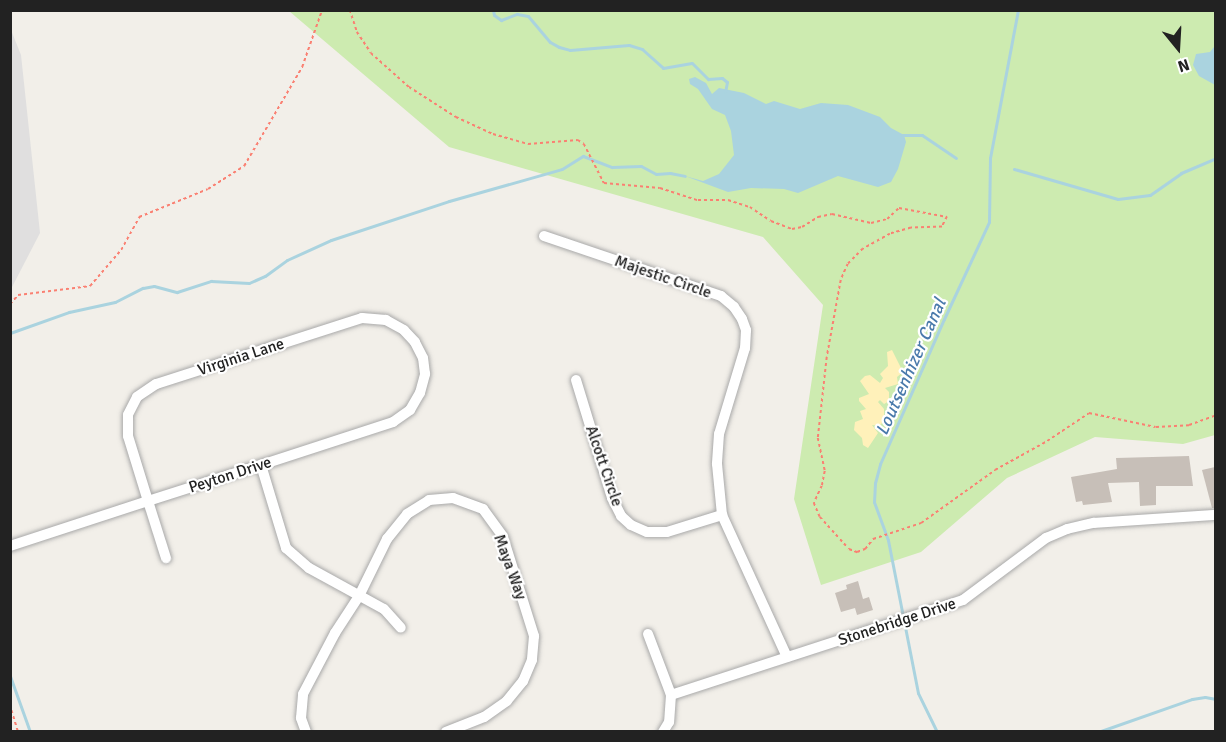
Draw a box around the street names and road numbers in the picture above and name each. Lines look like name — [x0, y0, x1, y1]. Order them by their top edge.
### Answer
street label: Majestic Circle — [612, 251, 714, 303]
street label: Virginia Lane — [195, 334, 287, 380]
street label: Alcott Circle — [581, 423, 627, 509]
street label: Peyton Drive — [186, 453, 274, 497]
street label: Maya Way — [489, 532, 531, 602]
street label: Stonebridge Drive — [836, 594, 958, 650]

